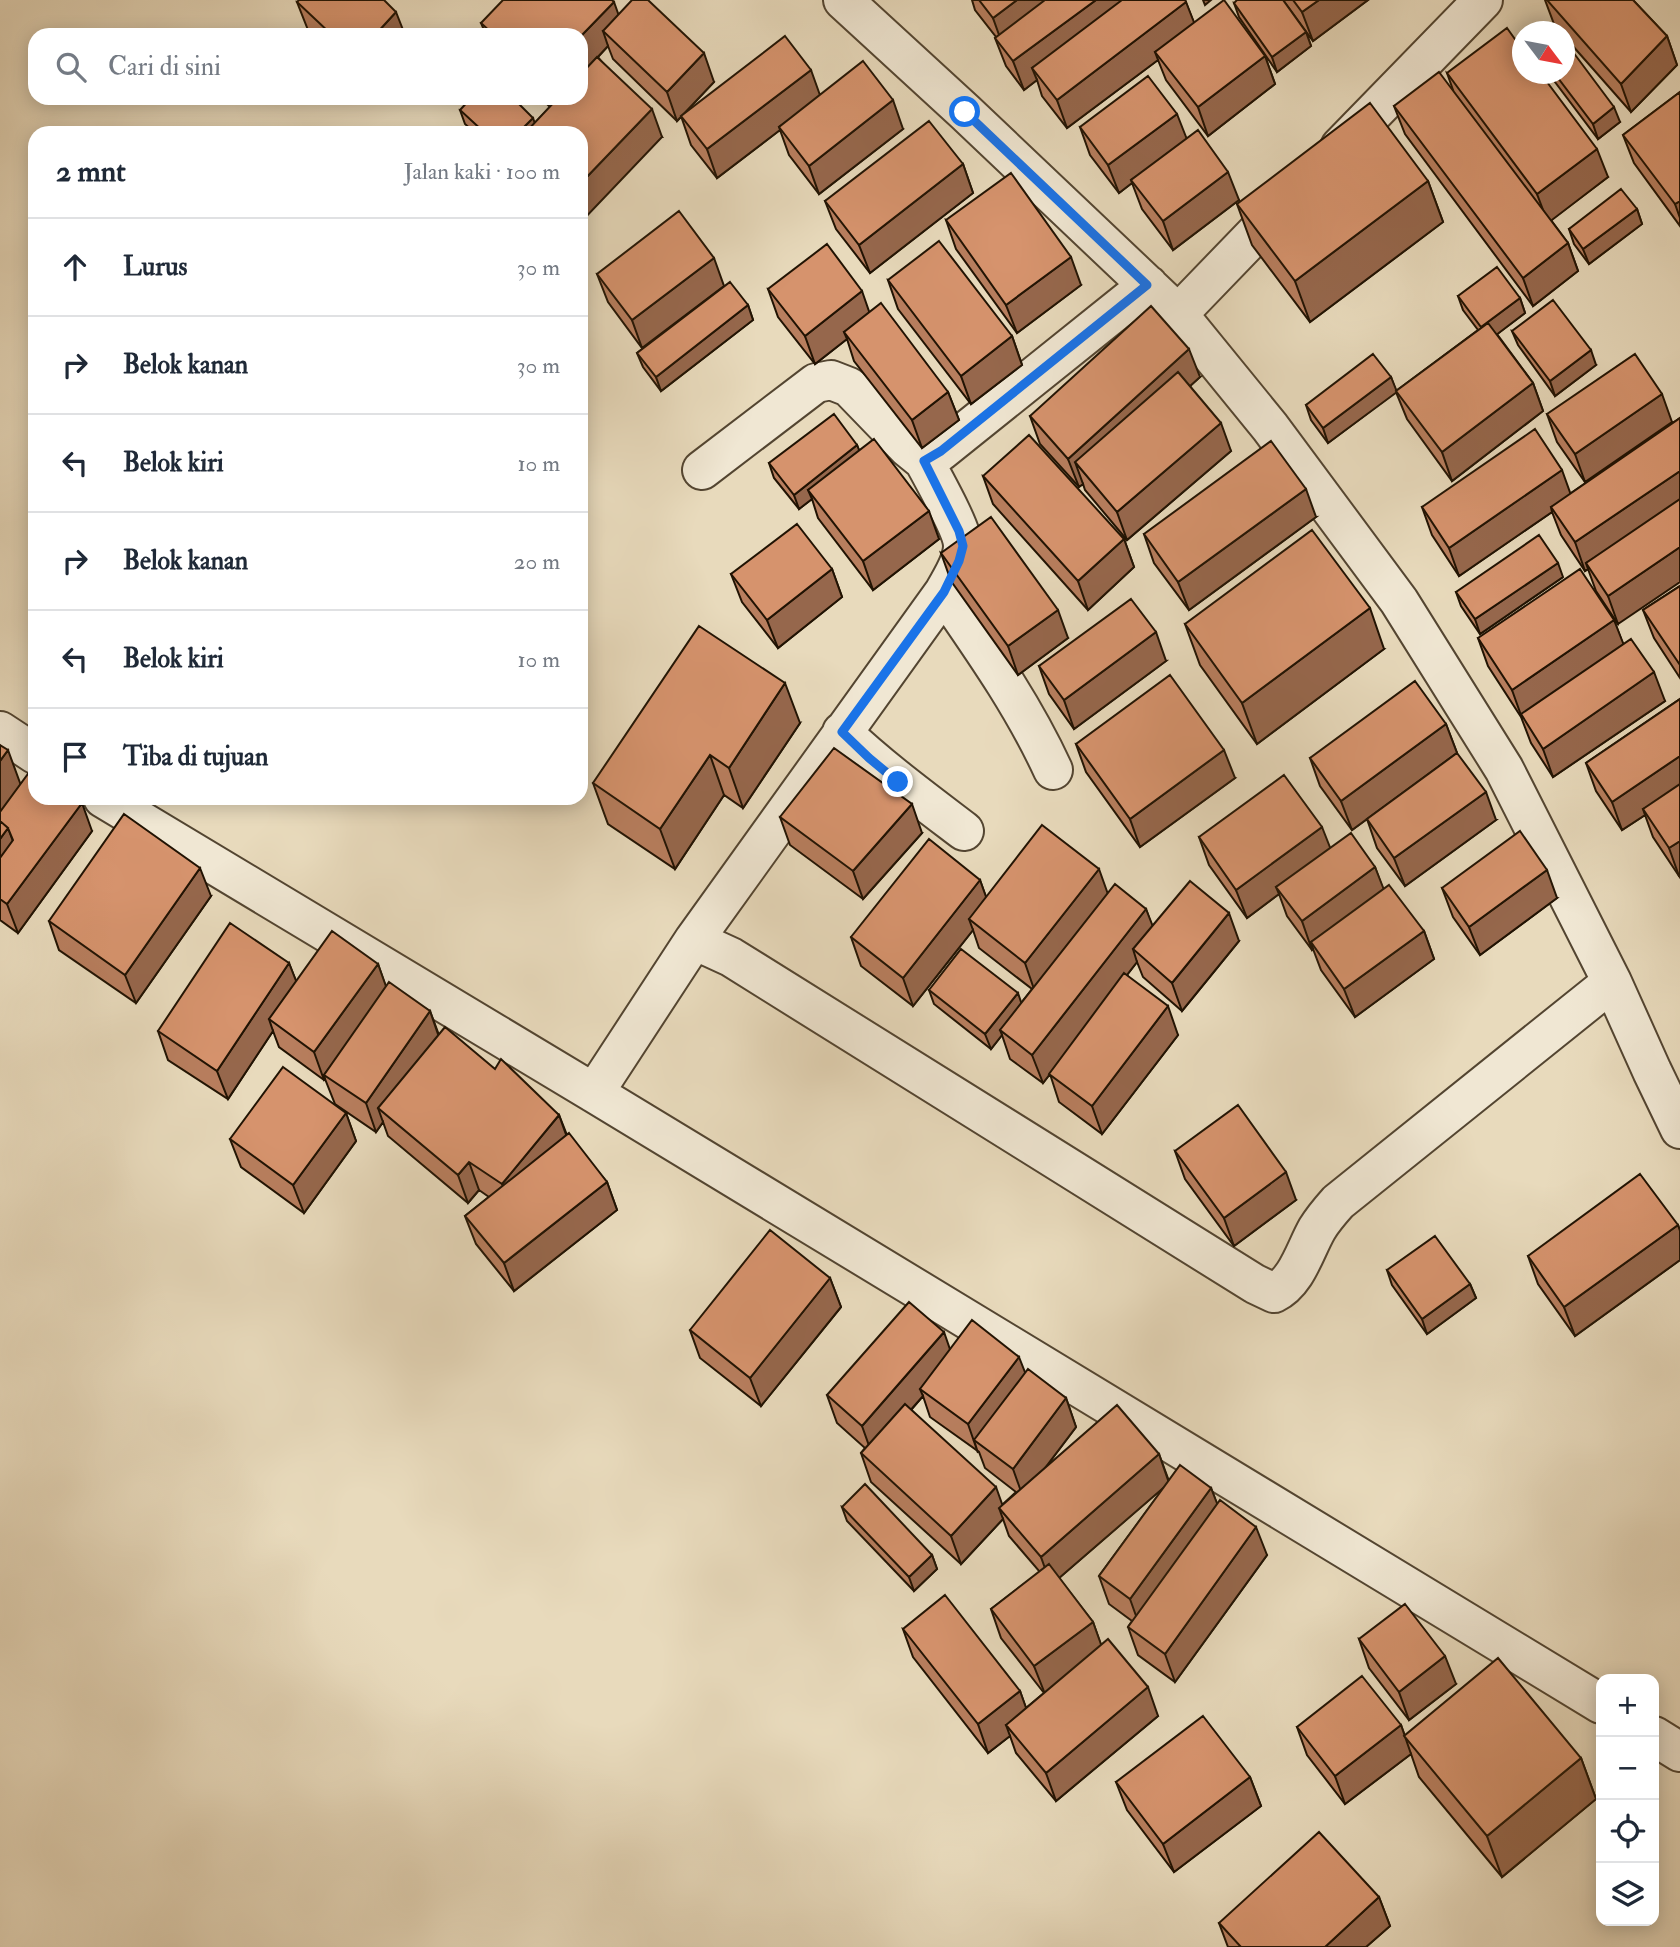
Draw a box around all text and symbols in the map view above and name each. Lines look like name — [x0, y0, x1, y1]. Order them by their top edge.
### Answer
north arrow — [1512, 21, 1575, 84]
search box — [28, 28, 588, 105]
icon: search — [52, 48, 90, 86]
text: Cari di sini — [108, 51, 221, 83]
route start — [949, 96, 980, 127]
text: 2 mnt — [56, 153, 126, 190]
text: Jalan kaki · 100 m — [404, 157, 560, 186]
icon: ahead — [56, 248, 94, 286]
text: Lurus — [123, 251, 187, 283]
text: 30 m — [517, 253, 560, 282]
icon: right — [56, 346, 94, 384]
text: Belok kanan — [123, 349, 248, 381]
text: 30 m — [517, 351, 560, 380]
icon: left — [56, 444, 94, 482]
text: Belok kiri — [123, 447, 224, 479]
text: 10 m — [517, 449, 560, 478]
icon: right — [56, 542, 94, 580]
text: Belok kanan — [123, 545, 248, 577]
text: 20 m — [514, 547, 560, 576]
icon: left — [56, 640, 94, 678]
text: Belok kiri — [123, 643, 224, 675]
text: 10 m — [517, 645, 560, 674]
icon: arrive — [56, 738, 94, 776]
text: Tiba di tujuan — [123, 741, 268, 773]
route end — [882, 766, 913, 797]
map controls — [1596, 1674, 1659, 1926]
button: + — [1596, 1674, 1659, 1737]
button: − — [1596, 1737, 1659, 1800]
button: locate — [1596, 1800, 1659, 1863]
button: layers — [1596, 1863, 1659, 1926]

